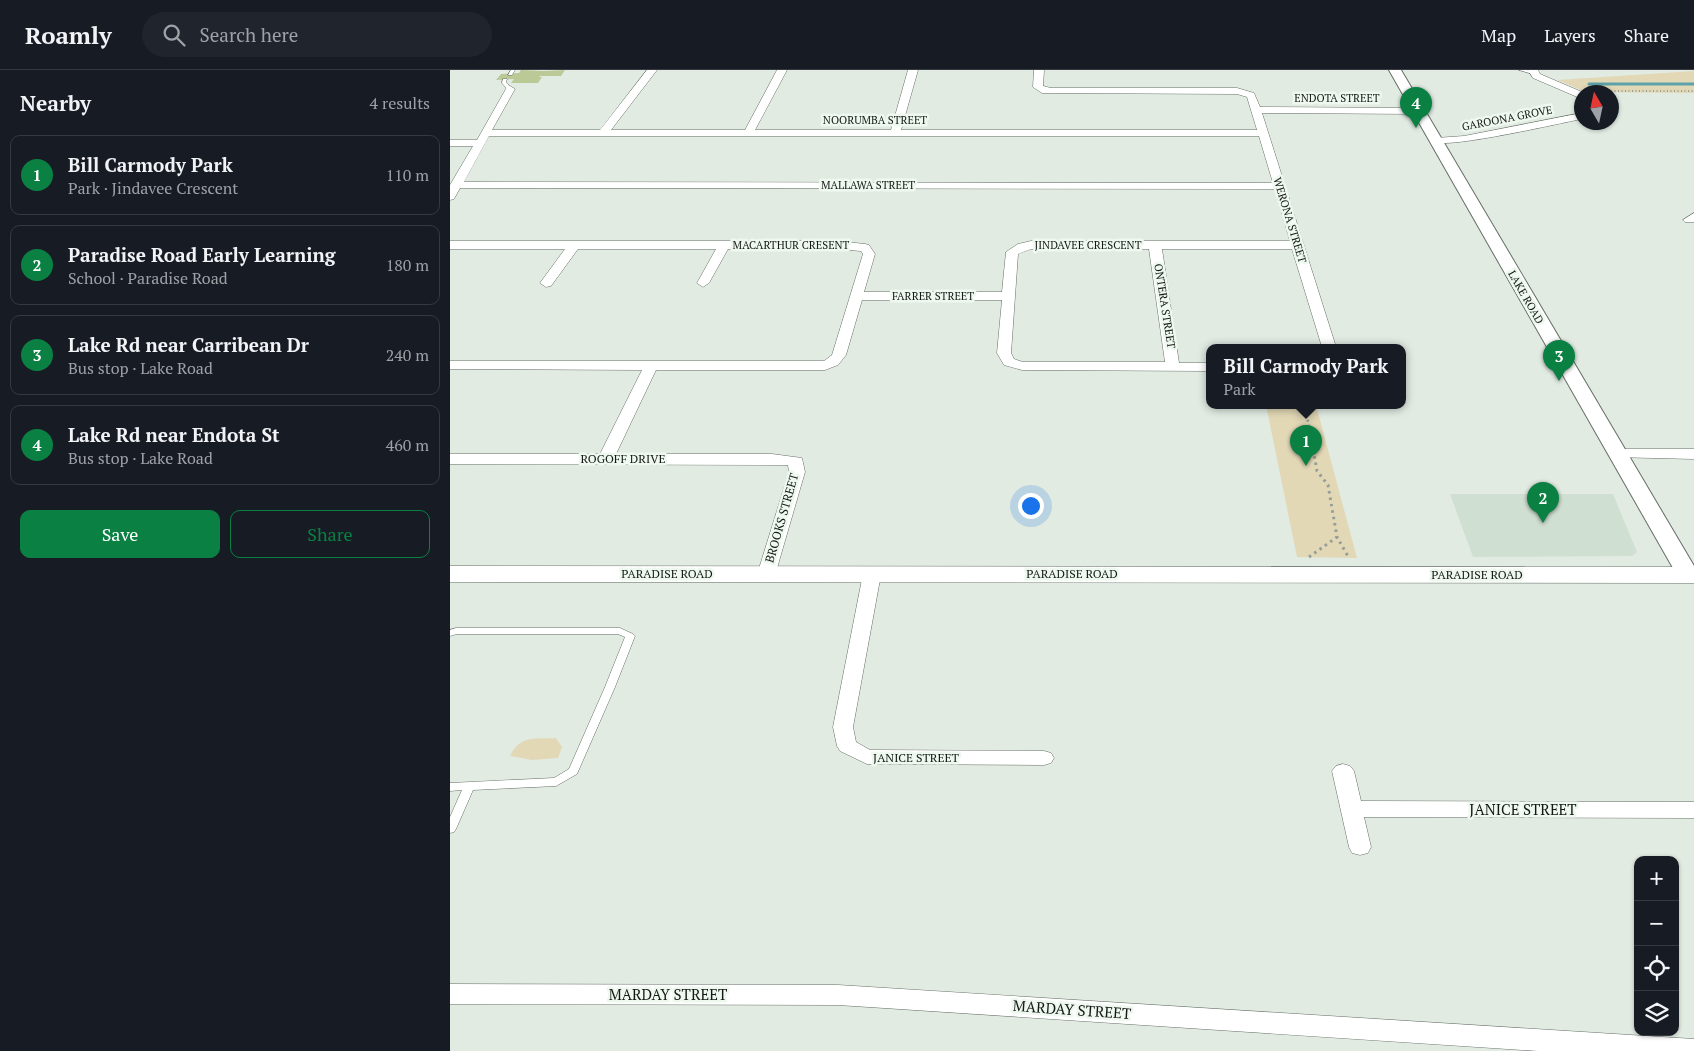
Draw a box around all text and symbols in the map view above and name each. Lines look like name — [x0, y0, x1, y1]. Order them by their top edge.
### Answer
search box — [142, 12, 492, 57]
text: Roamly — [25, 19, 112, 51]
icon: search — [160, 21, 188, 49]
text: Search here — [200, 22, 298, 47]
text: Map — [1481, 23, 1516, 47]
text: Layers — [1544, 23, 1596, 47]
text: Share — [1624, 23, 1669, 47]
north arrow — [1574, 85, 1619, 130]
pin: 4 — [1400, 87, 1432, 128]
text: Nearby — [20, 89, 91, 117]
street label: ENDOTA STREET — [1294, 91, 1380, 105]
text: 4 results — [370, 92, 430, 114]
street label: GAROONA GROVE — [1461, 102, 1553, 134]
street label: NOORUMBA STREET — [823, 113, 927, 127]
text: Bill Carmody Park — [68, 152, 233, 177]
text: 1 — [32, 164, 42, 186]
text: 110 m — [386, 164, 429, 186]
street label: WERONA STREET — [1270, 175, 1310, 265]
text: Park · Jindavee Crescent — [68, 177, 238, 199]
street label: MALLAWA STREET — [821, 178, 915, 192]
street label: MACARTHUR CRESENT — [733, 238, 850, 252]
street label: JINDAVEE CRESCENT — [1035, 238, 1142, 252]
text: Paradise Road Early Learning — [68, 242, 335, 267]
text: 2 — [32, 254, 42, 276]
text: 180 m — [386, 254, 429, 276]
street label: ONTERA STREET — [1151, 263, 1179, 350]
text: School · Paradise Road — [68, 267, 228, 289]
street label: LAKE ROAD — [1505, 268, 1547, 326]
street label: FARRER STREET — [892, 289, 974, 303]
text: Lake Rd near Carribean Dr — [68, 332, 309, 357]
pin: 3 — [1543, 340, 1575, 381]
text: 3 — [32, 344, 42, 366]
text: 240 m — [386, 344, 429, 366]
popup — [1206, 344, 1406, 409]
text: Bill Carmody Park — [1224, 353, 1388, 378]
text: Bus stop · Lake Road — [68, 357, 213, 379]
text: Park — [1224, 378, 1256, 400]
text: Lake Rd near Endota St — [68, 422, 280, 447]
pin: 1 — [1290, 425, 1322, 466]
text: 4 — [32, 434, 42, 456]
text: 460 m — [386, 434, 429, 456]
text: Bus stop · Lake Road — [68, 447, 213, 469]
street label: ROGOFF DRIVE — [581, 451, 665, 466]
street label: BROOKS STREET — [762, 471, 802, 564]
pin: 2 — [1527, 482, 1559, 523]
your location — [1018, 493, 1044, 519]
button: Save — [20, 510, 220, 558]
button: Share — [230, 510, 430, 558]
street label: PARADISE ROAD — [621, 566, 713, 581]
street label: PARADISE ROAD — [1026, 566, 1118, 581]
street label: PARADISE ROAD — [1431, 567, 1523, 582]
street label: JANICE STREET — [873, 750, 959, 765]
street label: JANICE STREET — [1469, 799, 1577, 819]
map controls — [1634, 856, 1679, 1036]
button: + — [1634, 856, 1679, 901]
button: − — [1634, 901, 1679, 946]
button: locate — [1634, 946, 1679, 991]
street label: MARDAY STREET — [609, 984, 727, 1004]
button: layers — [1634, 991, 1679, 1036]
street label: MARDAY STREET — [1012, 995, 1132, 1023]

